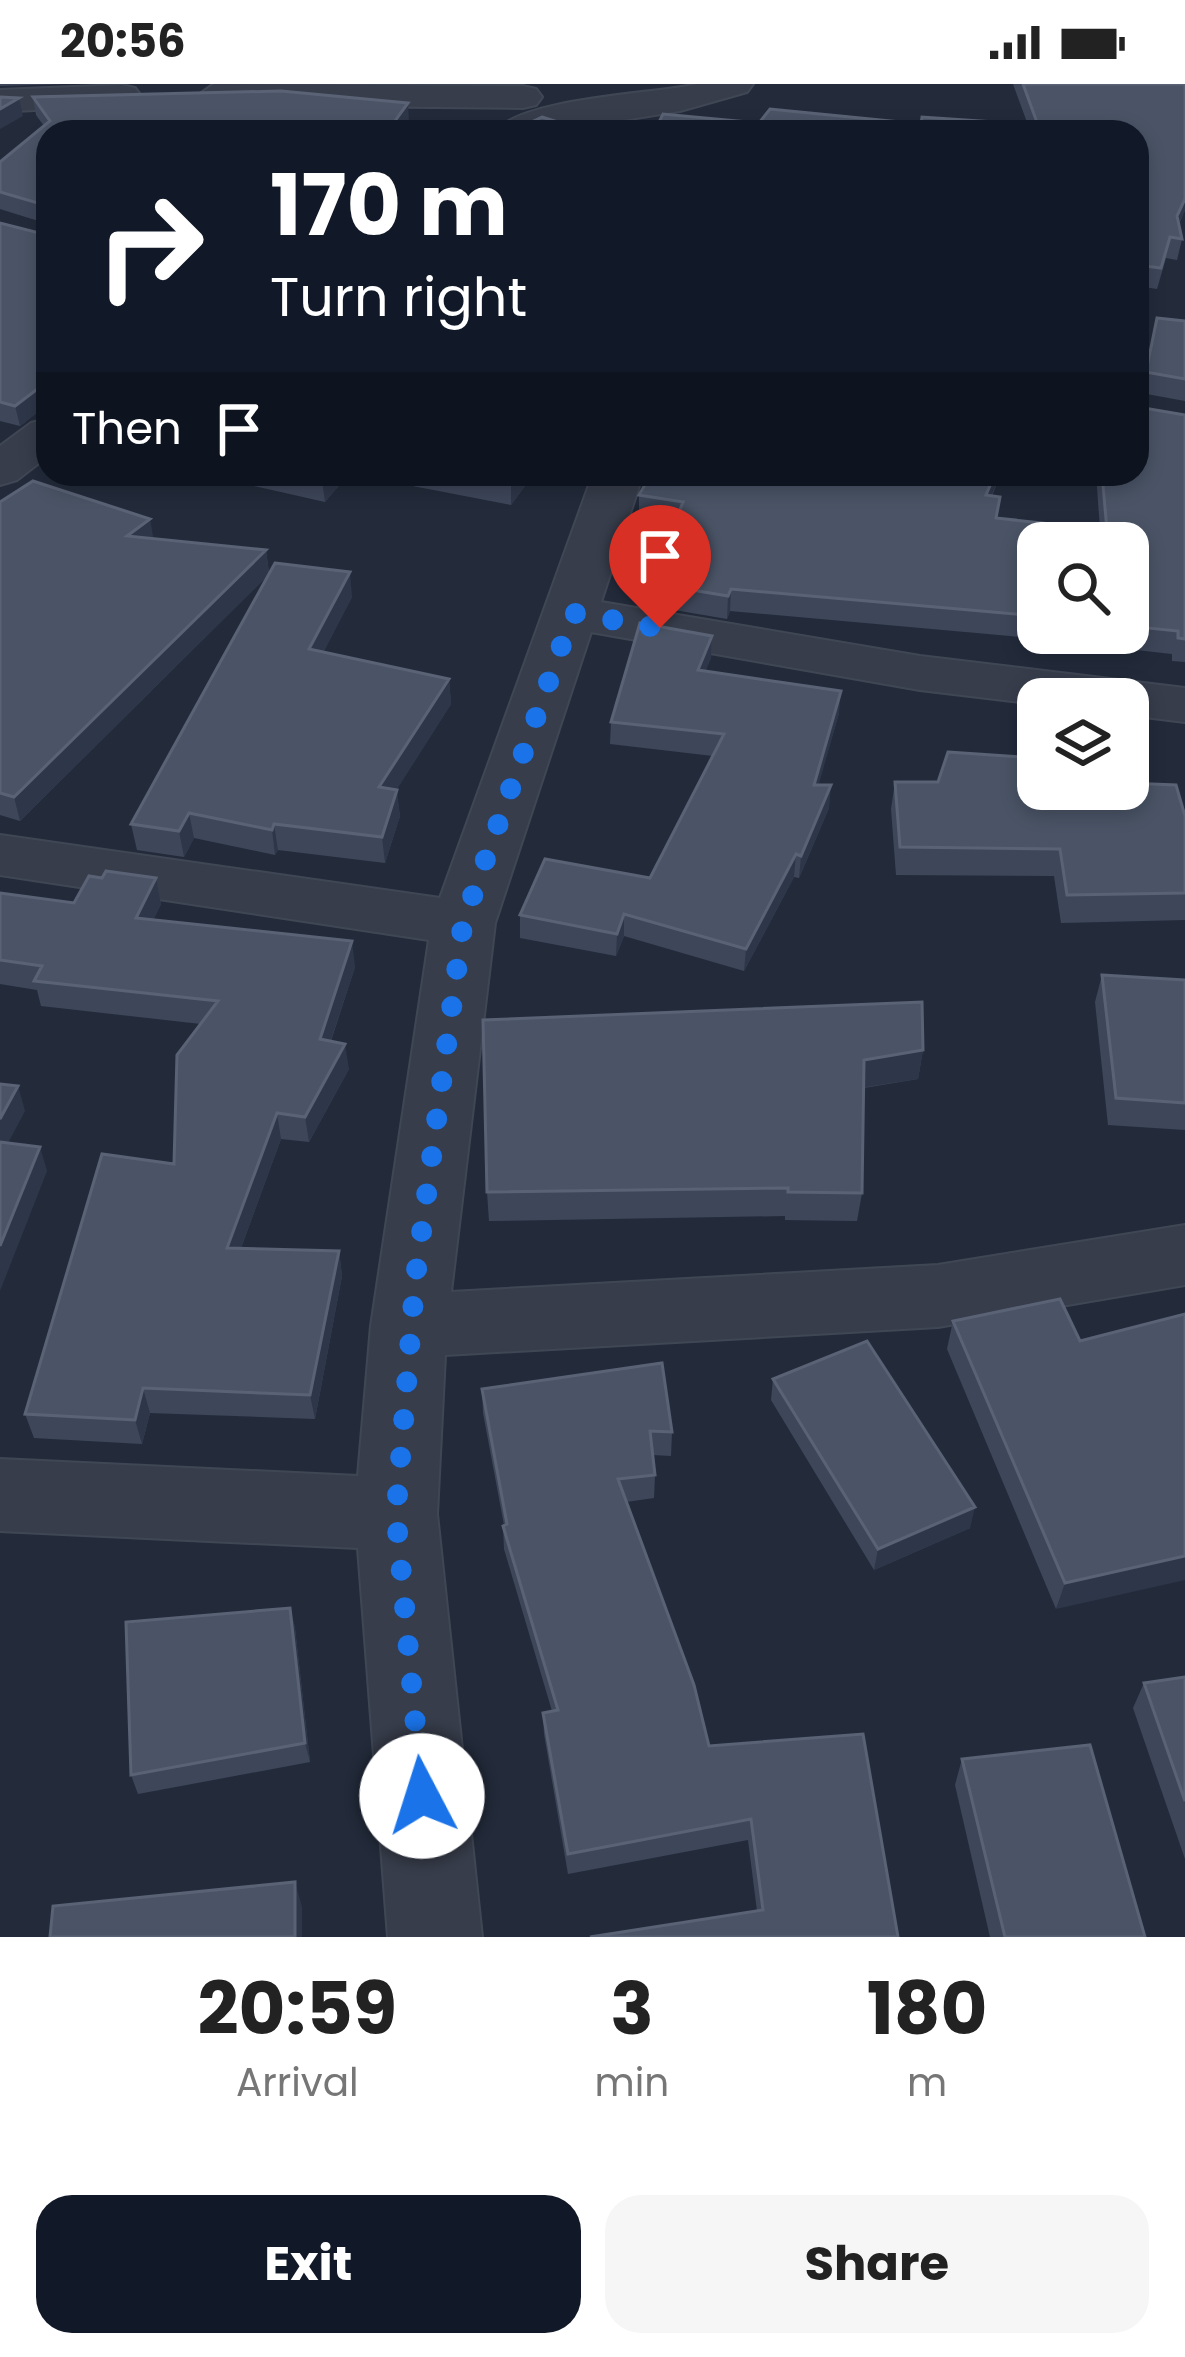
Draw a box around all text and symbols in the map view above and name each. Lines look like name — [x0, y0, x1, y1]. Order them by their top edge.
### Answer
text: 20:56 — [60, 10, 186, 73]
text: 170 m — [270, 147, 508, 264]
icon: right — [72, 168, 228, 324]
text: Turn right — [270, 259, 527, 335]
icon: arrive — [206, 396, 272, 462]
text: Then — [72, 397, 182, 460]
pin — [609, 505, 711, 628]
map controls — [1017, 522, 1149, 810]
button: search — [1017, 522, 1149, 654]
icon: arrive — [627, 523, 693, 589]
button: layers — [1017, 678, 1149, 810]
position arrow — [359, 1733, 485, 1859]
text: 20:59 — [197, 1958, 397, 2059]
text: 3 — [610, 1958, 654, 2059]
text: 180 — [867, 1958, 987, 2059]
text: Arrival — [236, 2055, 359, 2110]
text: min — [595, 2055, 669, 2110]
text: m — [907, 2055, 947, 2110]
button: Exit — [36, 2195, 581, 2333]
button: Share — [605, 2195, 1149, 2333]

